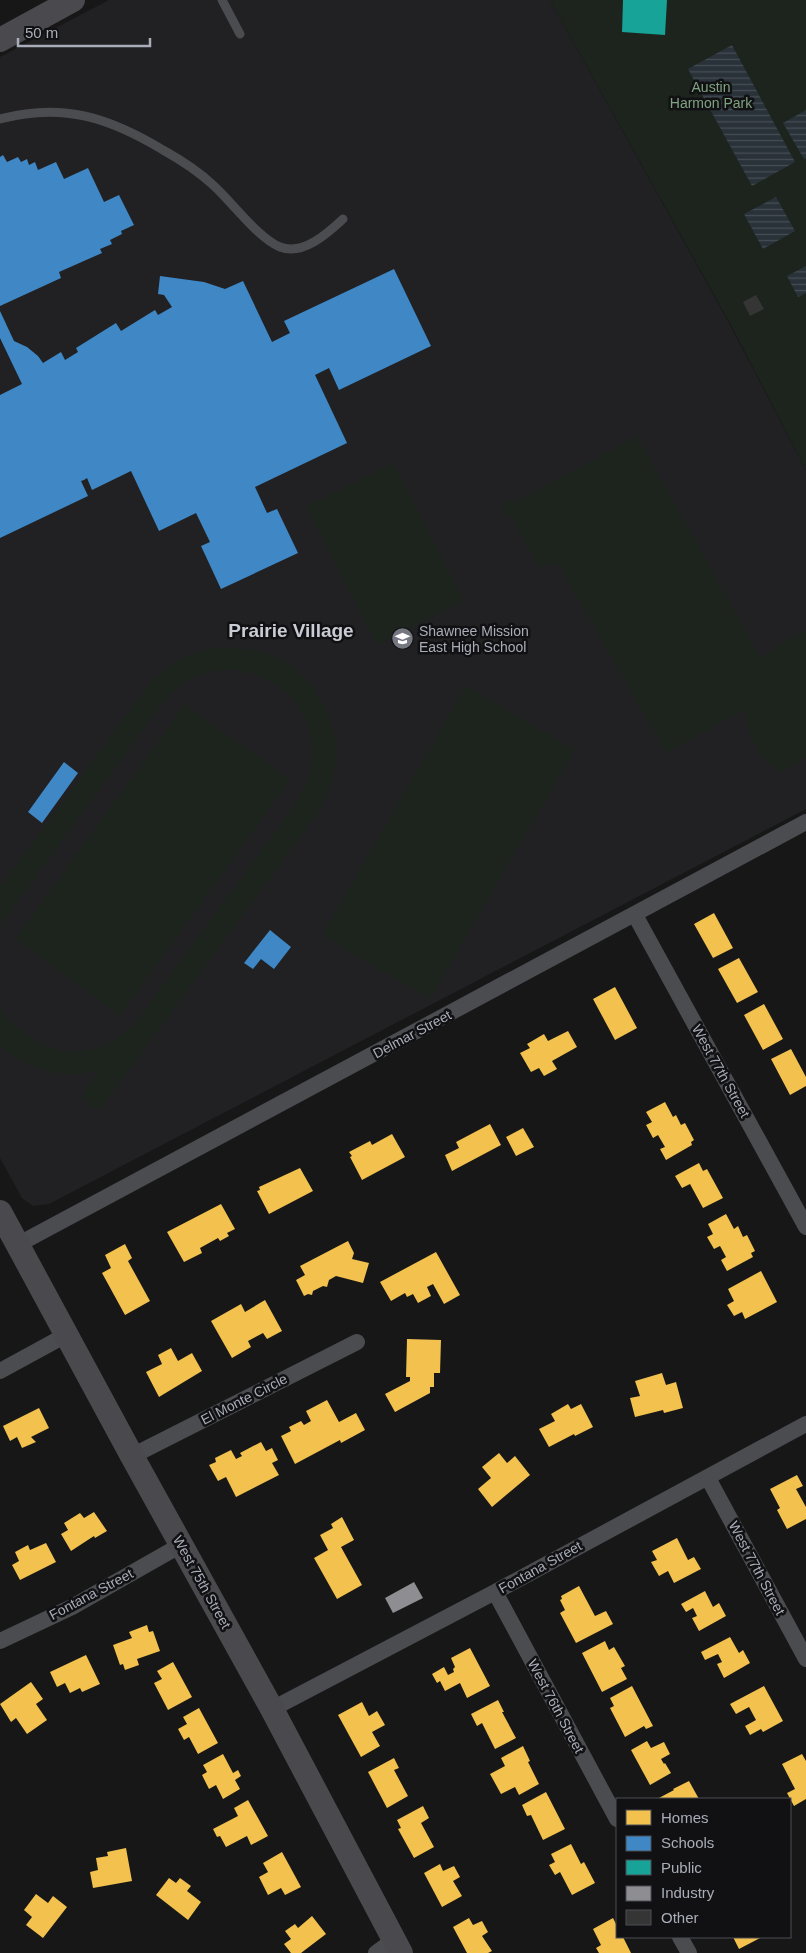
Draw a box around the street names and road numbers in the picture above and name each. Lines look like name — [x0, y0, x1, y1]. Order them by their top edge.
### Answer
street label: Delmar Street — [370, 1007, 454, 1061]
street label: West 77th Street — [689, 1022, 753, 1120]
street label: El Monte Circle — [198, 1370, 290, 1428]
street label: West 77th Street — [726, 1518, 789, 1618]
street label: West 75th Street — [170, 1533, 234, 1631]
street label: Fontana Street — [496, 1538, 584, 1596]
street label: Fontana Street — [46, 1565, 136, 1623]
street label: West 76th Street — [525, 1656, 588, 1756]

